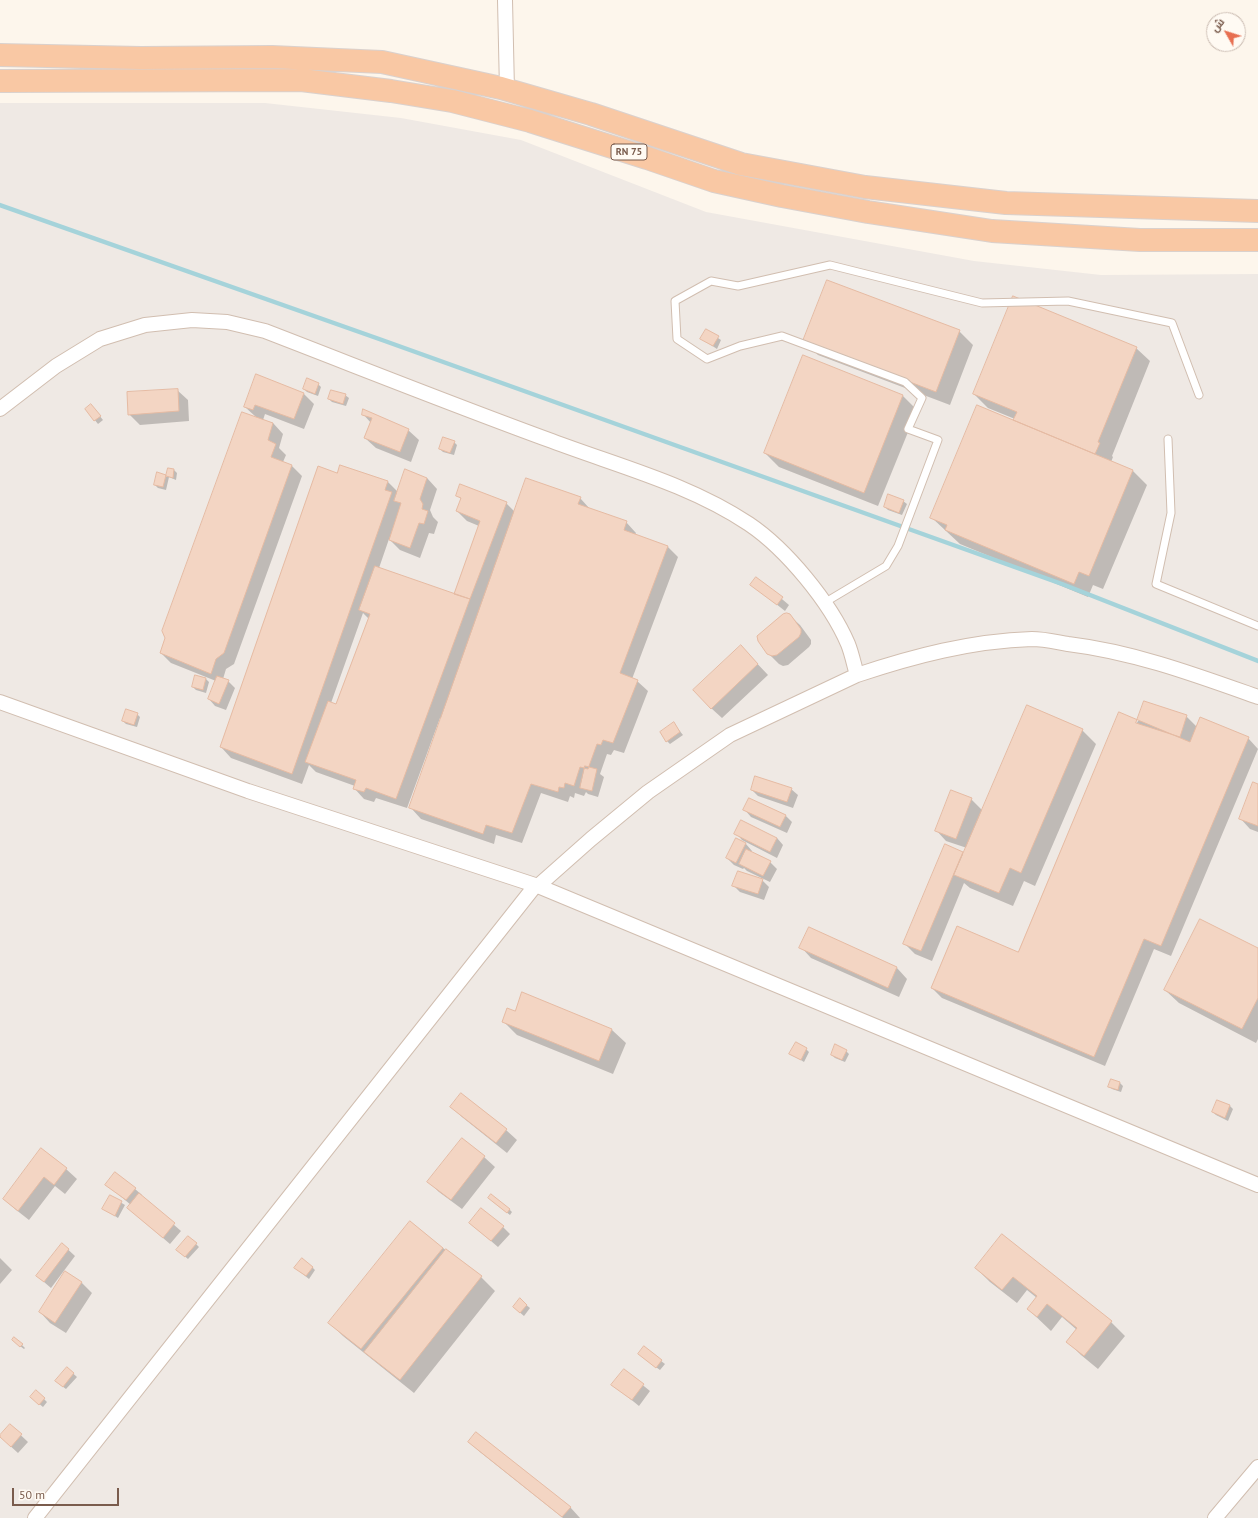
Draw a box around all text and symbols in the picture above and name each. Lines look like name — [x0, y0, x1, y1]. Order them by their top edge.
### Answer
north arrow — [1206, 12, 1246, 52]
text: ش — [1208, 15, 1227, 35]
road number: RN 75 — [611, 144, 647, 160]
scale bar — [14, 1480, 121, 1506]
text: 50 m — [19, 1487, 45, 1502]

